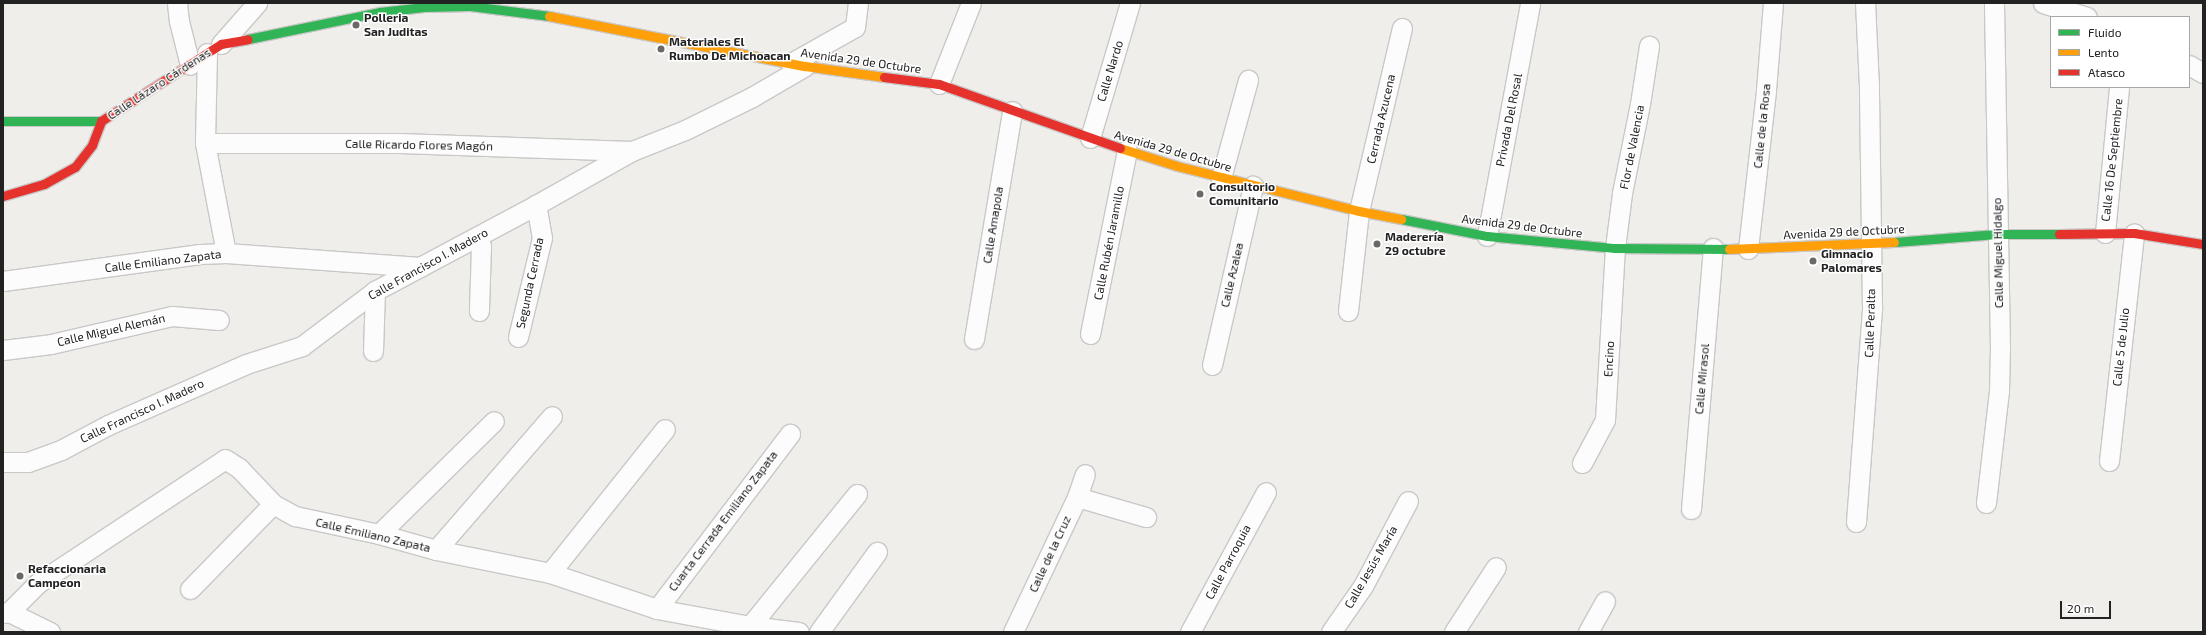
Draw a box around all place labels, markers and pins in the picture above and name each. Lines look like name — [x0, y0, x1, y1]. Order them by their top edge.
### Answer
place label: Polleria San Juditas — [364, 11, 428, 39]
marker: Polleria San Juditas — [351, 20, 361, 30]
place label: Materiales El Rumbo De Michoacan — [669, 35, 790, 63]
marker: Materiales El Rumbo De Michoacan — [656, 44, 666, 54]
place label: Consultorio Comunitario — [1209, 180, 1279, 208]
marker: Consultorio Comunitario — [1194, 188, 1206, 200]
place label: Maderería 29 octubre — [1385, 230, 1446, 258]
marker: Maderería 29 octubre — [1372, 239, 1382, 249]
place label: Gimnacio Palomares — [1821, 247, 1882, 275]
marker: Gimnacio Palomares — [1808, 256, 1818, 266]
place label: Refaccionaria Campeon — [28, 562, 106, 590]
marker: Refaccionaria Campeon — [15, 571, 25, 581]

